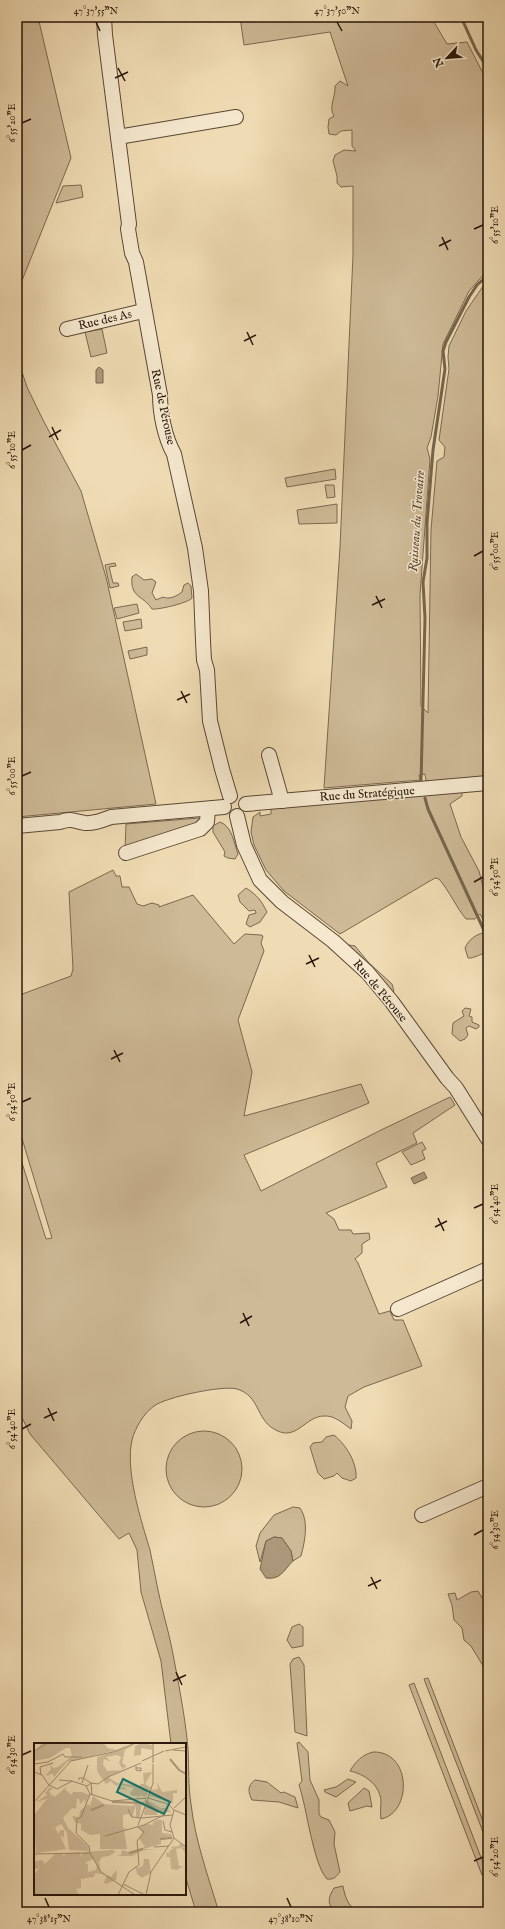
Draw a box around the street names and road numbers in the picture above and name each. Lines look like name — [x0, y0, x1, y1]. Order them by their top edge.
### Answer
street label: Rue des As — [77, 307, 133, 333]
street label: Rue de Pérouse — [148, 368, 178, 447]
street label: Rue du Stratégique — [319, 783, 416, 806]
street label: Rue de Pérouse — [350, 957, 411, 1026]

